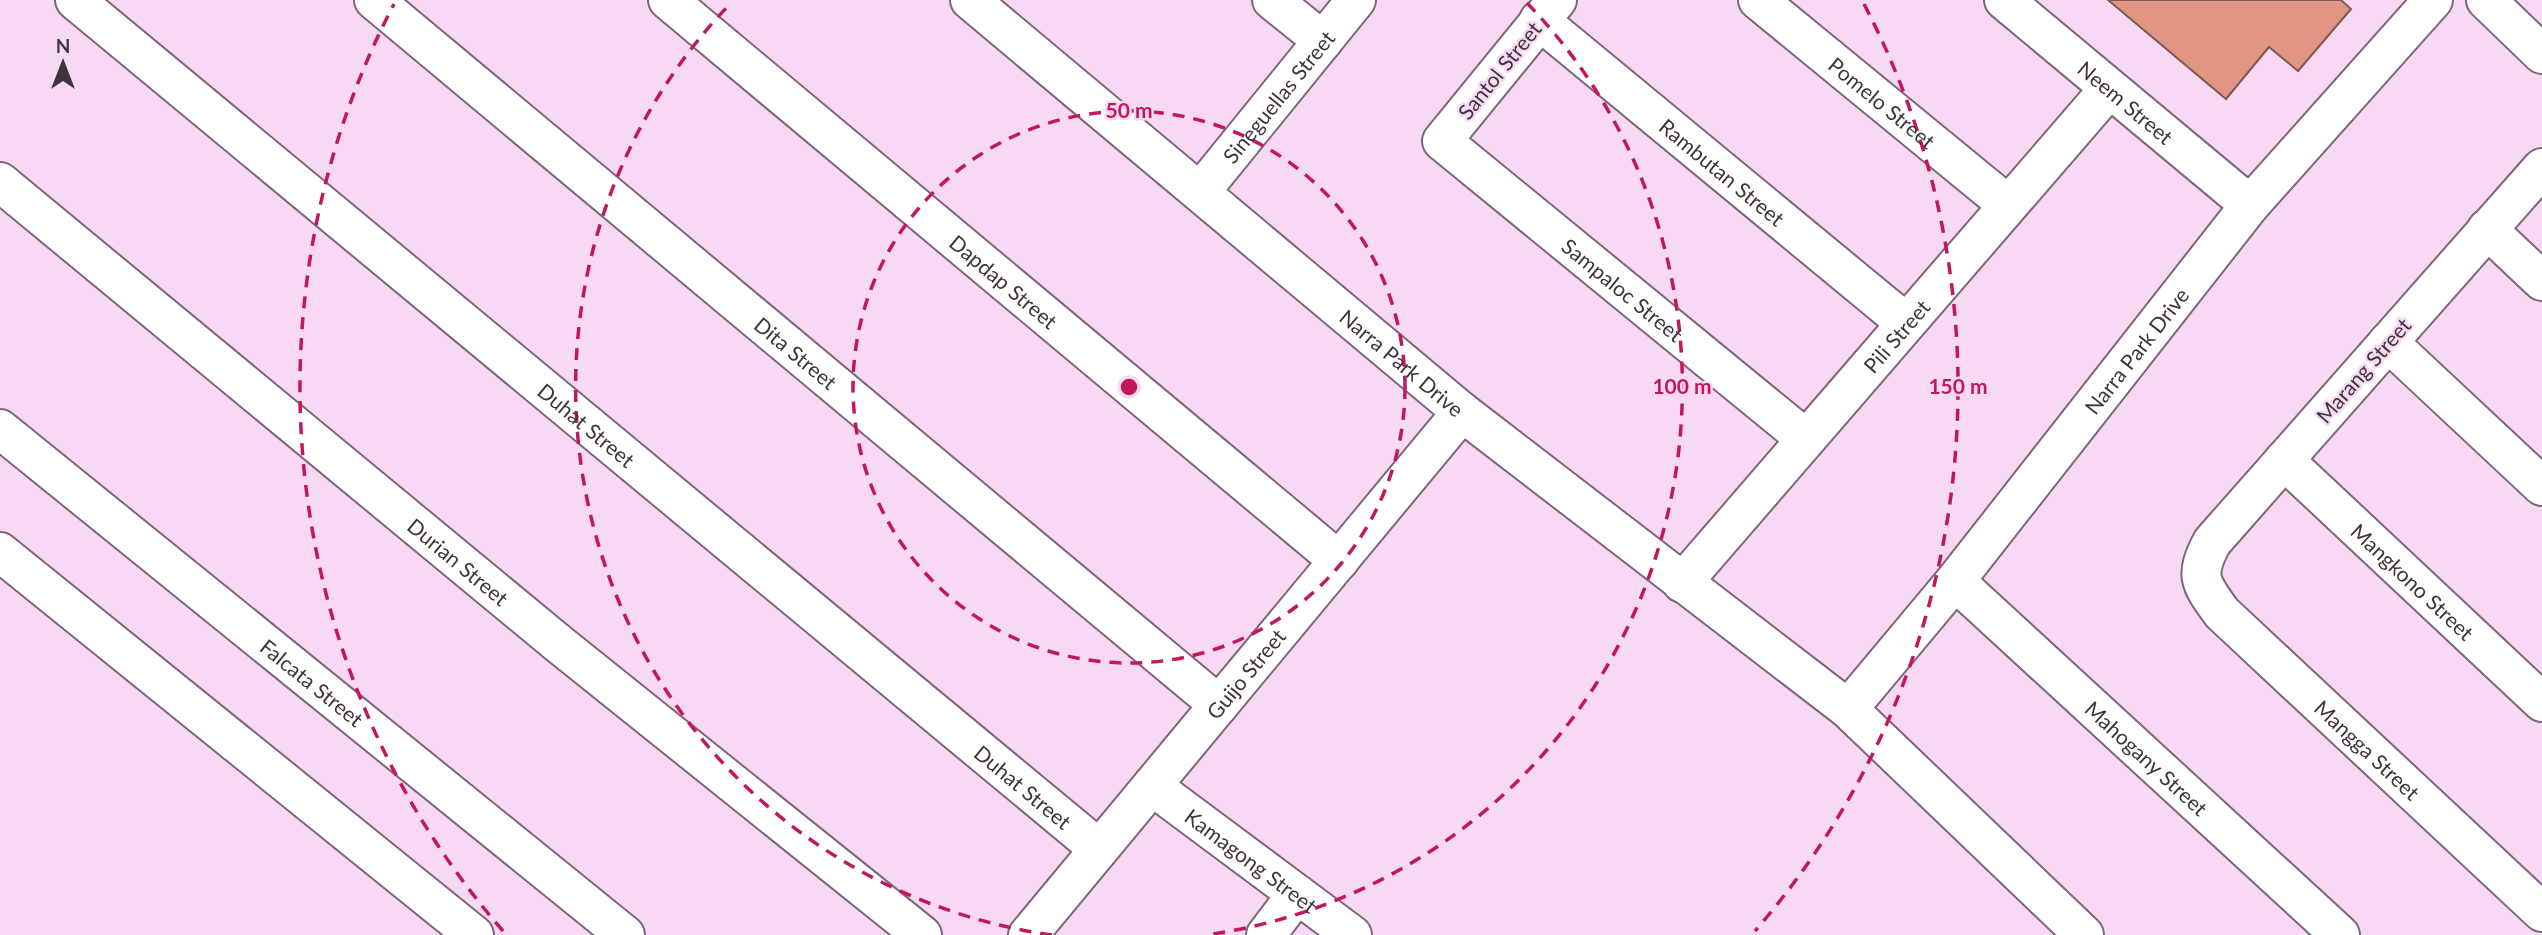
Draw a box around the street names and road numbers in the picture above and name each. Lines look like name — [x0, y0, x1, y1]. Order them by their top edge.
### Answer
street label: Santol Street — [1452, 16, 1546, 124]
street label: Sineguellas Street — [1217, 25, 1339, 167]
street label: Pomelo Street — [1824, 51, 1941, 153]
street label: Neem Street — [2074, 55, 2179, 149]
street label: Rambutan Street — [1655, 113, 1790, 231]
street label: Dapdap Street — [945, 229, 1063, 333]
street label: Sampaloc Street — [1558, 232, 1689, 346]
street label: Narra Park Drive — [2079, 282, 2193, 419]
street label: Pili Street — [1858, 294, 1934, 377]
street label: Narra Park Drive — [1335, 303, 1469, 421]
street label: Dita Street — [750, 311, 843, 394]
street label: Marang Street — [2311, 312, 2416, 428]
street label: Duhat Street — [534, 377, 641, 472]
street label: Durian Street — [403, 512, 514, 610]
street label: Mangkono Street — [2347, 518, 2480, 645]
street label: Guijo Street — [1201, 623, 1290, 724]
street label: Falcata Street — [256, 633, 369, 731]
street label: Mangga Street — [2310, 694, 2426, 804]
street label: Mahogany Street — [2081, 695, 2214, 820]
street label: Duhat Street — [970, 739, 1077, 834]
street label: Kamagong Street — [1181, 803, 1323, 918]

